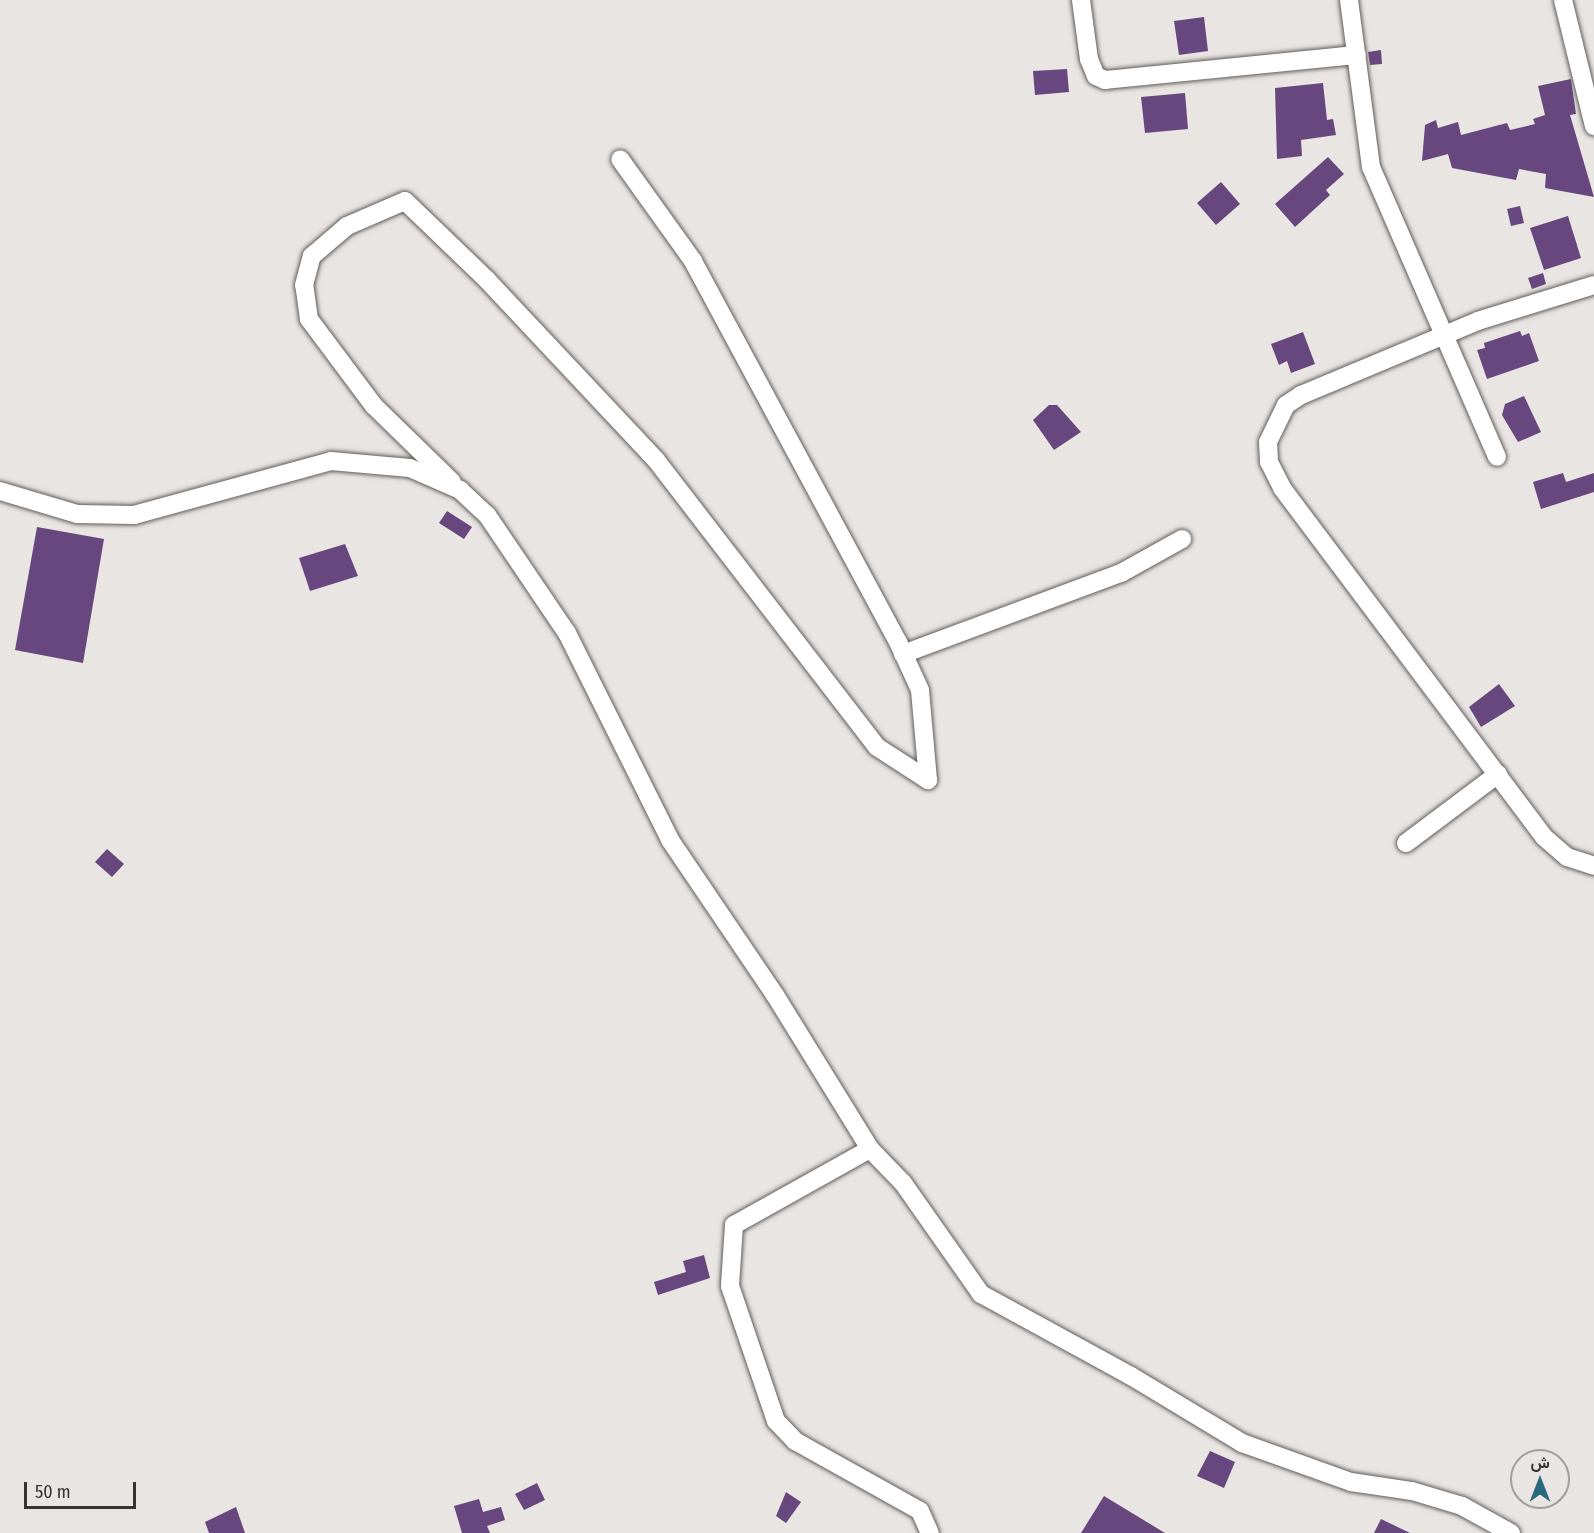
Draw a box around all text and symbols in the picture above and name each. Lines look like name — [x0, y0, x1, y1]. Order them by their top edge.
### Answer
north arrow — [1510, 1449, 1570, 1509]
text: ش — [1530, 1453, 1550, 1472]
scale bar — [27, 1470, 140, 1508]
text: 50 m — [35, 1481, 71, 1503]

